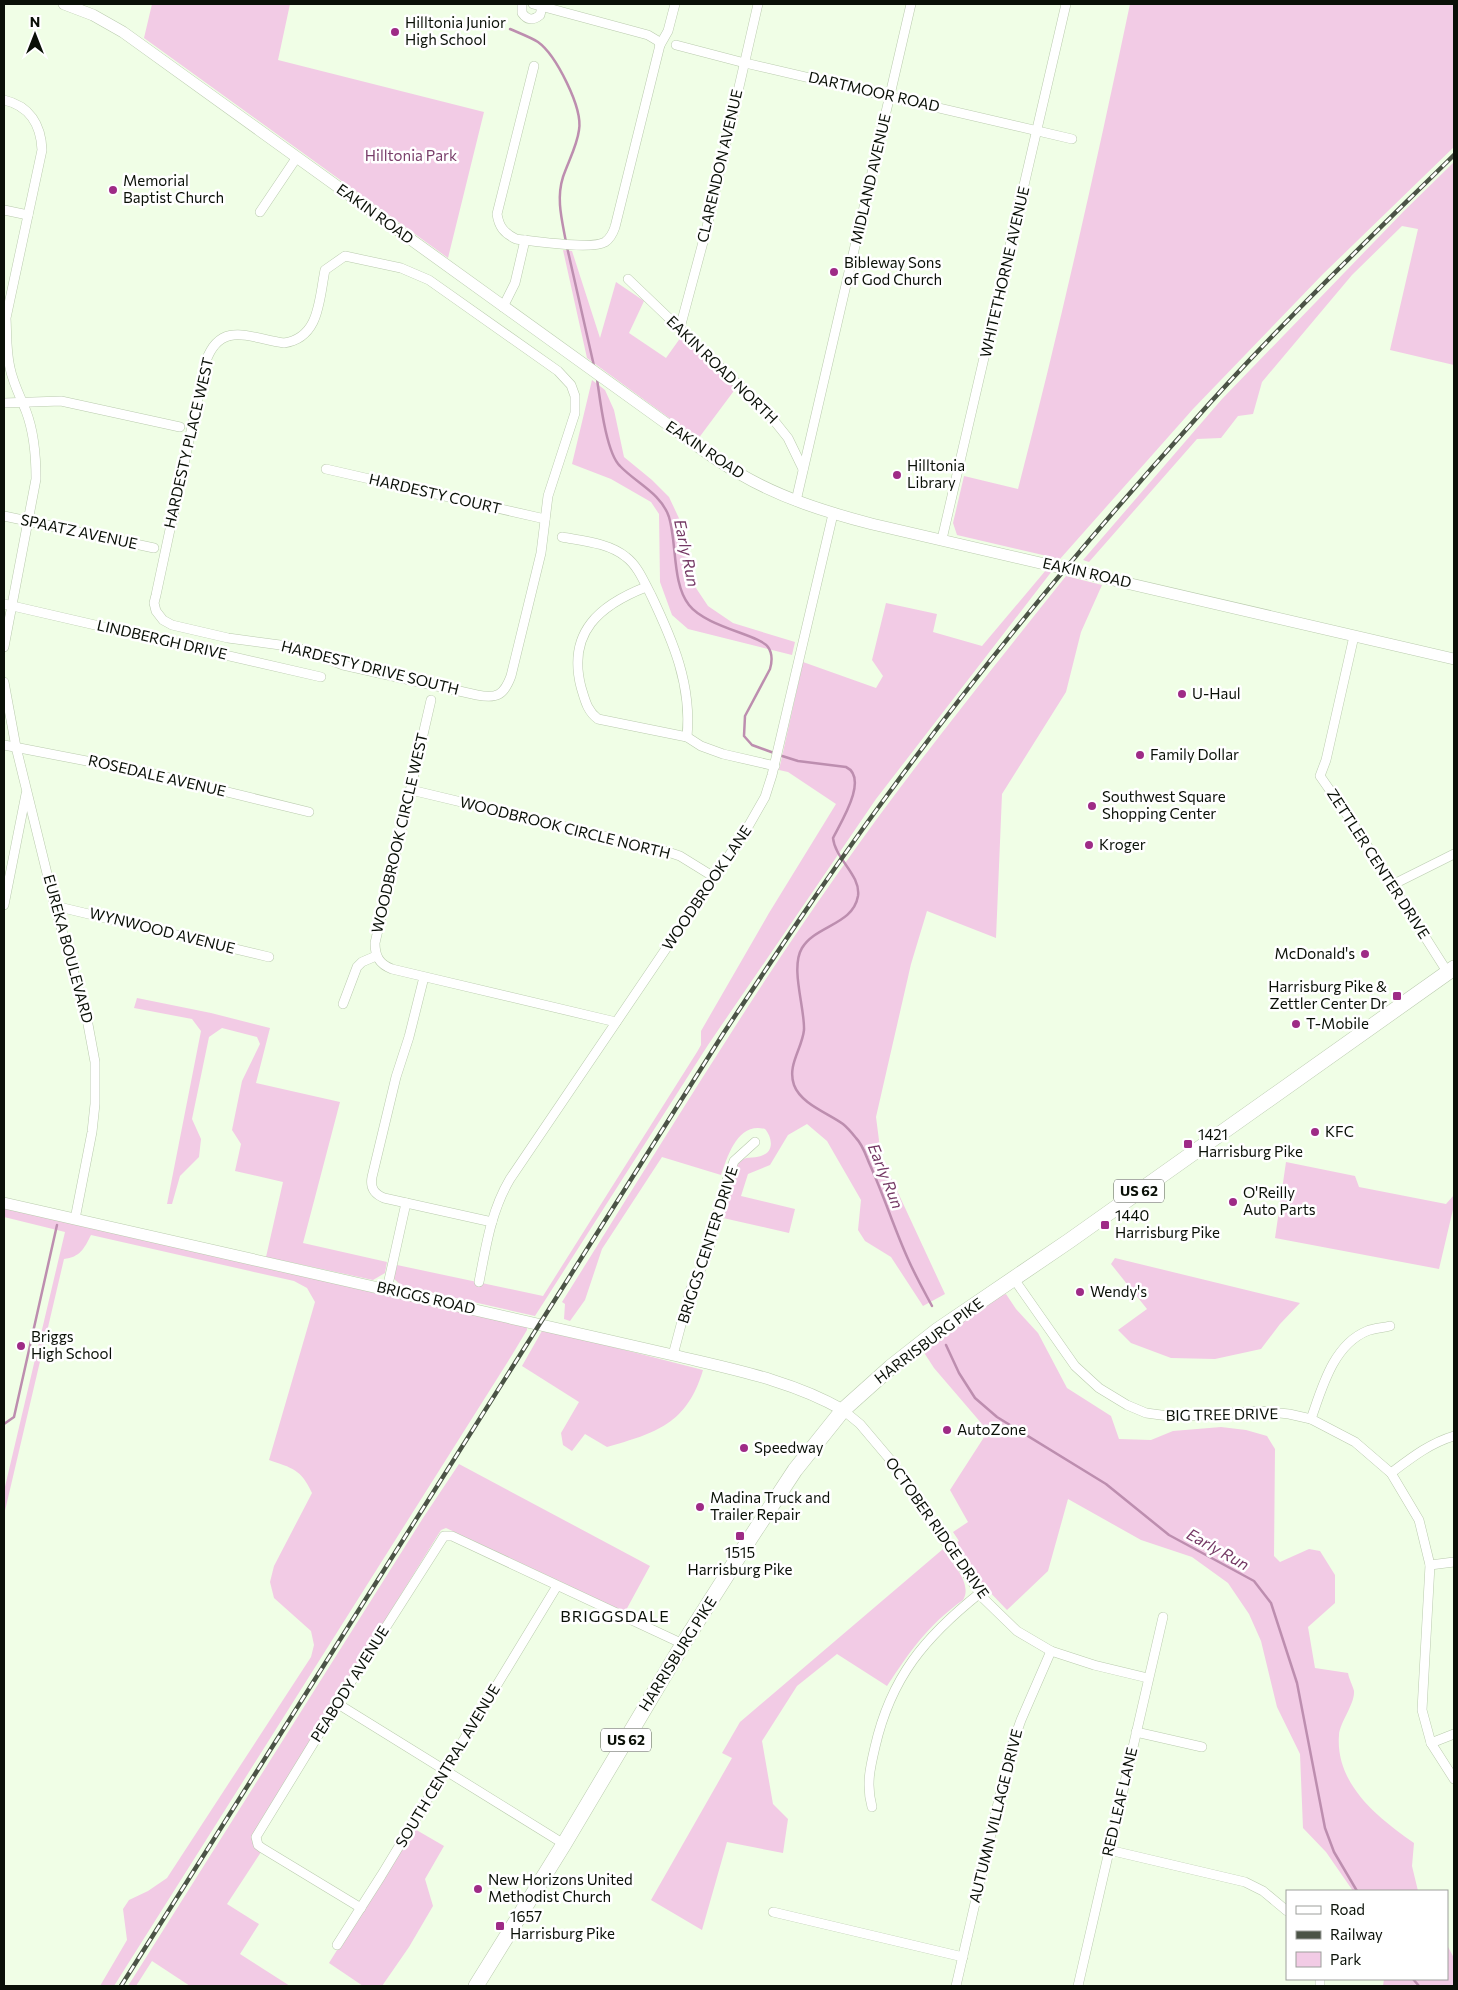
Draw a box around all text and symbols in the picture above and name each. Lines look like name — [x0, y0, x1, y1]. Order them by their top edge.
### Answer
north arrow — [10, 10, 60, 60]
text: N — [30, 13, 40, 30]
place label: Hilltonia Junior High School — [405, 13, 506, 48]
marker: Hilltonia Junior High School — [389, 26, 401, 38]
street label: DARTMOOR ROAD — [807, 67, 942, 115]
street label: CLARENDON AVENUE — [693, 87, 745, 244]
street label: MIDLAND AVENUE — [846, 112, 894, 246]
park label: Hilltonia Park — [365, 146, 457, 164]
place label: Memorial Baptist Church — [123, 171, 224, 206]
street label: EAKIN ROAD — [334, 179, 418, 247]
marker: Memorial Baptist Church — [107, 184, 119, 196]
street label: WHITETHORNE AVENUE — [976, 184, 1033, 359]
place label: Bibleway Sons of God Church — [844, 253, 942, 288]
marker: Bibleway Sons of God Church — [828, 266, 840, 278]
street label: EAKIN ROAD NORTH — [663, 311, 782, 427]
street label: HARDESTY PLACE WEST — [160, 355, 217, 530]
street label: EAKIN ROAD — [663, 416, 748, 482]
place label: Hilltonia Library — [907, 456, 965, 491]
street label: HARDESTY COURT — [367, 469, 504, 517]
marker: Hilltonia Library — [891, 469, 903, 481]
street label: SPAATZ AVENUE — [19, 510, 139, 552]
water label: Early Run — [671, 517, 704, 588]
street label: EAKIN ROAD — [1041, 553, 1133, 591]
street label: LINDBERGH DRIVE — [95, 615, 229, 663]
street label: HARDESTY DRIVE SOUTH — [279, 636, 461, 698]
place label: U-Haul — [1192, 684, 1241, 702]
marker: U-Haul — [1176, 688, 1188, 700]
street label: WOODBROOK CIRCLE WEST — [367, 731, 431, 935]
place label: Family Dollar — [1150, 745, 1239, 763]
marker: Family Dollar — [1134, 749, 1146, 761]
street label: ROSEDALE AVENUE — [87, 750, 228, 800]
street label: ZETTLER CENTER DRIVE — [1324, 785, 1434, 942]
place label: Southwest Square Shopping Center — [1102, 787, 1226, 822]
street label: WOODBROOK CIRCLE NORTH — [458, 792, 672, 862]
marker: Southwest Square Shopping Center — [1086, 800, 1098, 812]
street label: WOODBROOK LANE — [658, 822, 755, 953]
place label: Kroger — [1099, 835, 1146, 853]
marker: Kroger — [1083, 839, 1095, 851]
street label: EUREKA BOULEVARD — [40, 872, 97, 1025]
street label: WYNWOOD AVENUE — [88, 903, 237, 957]
place label: McDonald's — [1274, 944, 1355, 962]
marker: McDonald's — [1359, 948, 1371, 960]
place label: Harrisburg Pike & Zettler Center Dr — [1268, 977, 1387, 1012]
marker: Harrisburg Pike & Zettler Center Dr — [1391, 990, 1403, 1002]
place label: T-Mobile — [1306, 1014, 1369, 1032]
marker: T-Mobile — [1290, 1018, 1302, 1030]
place label: KFC — [1325, 1122, 1354, 1140]
place label: 1421 Harrisburg Pike — [1198, 1125, 1303, 1160]
marker: KFC — [1309, 1126, 1321, 1138]
marker: 1421 Harrisburg Pike — [1182, 1138, 1194, 1150]
water label: Early Run — [865, 1141, 908, 1211]
street label: BRIGGS CENTER DRIVE — [673, 1164, 741, 1325]
road number: US 62 — [1114, 1180, 1164, 1202]
place label: O'Reilly Auto Parts — [1243, 1183, 1316, 1218]
marker: O'Reilly Auto Parts — [1227, 1196, 1239, 1208]
place label: 1440 Harrisburg Pike — [1115, 1206, 1220, 1241]
marker: 1440 Harrisburg Pike — [1099, 1219, 1111, 1231]
street label: BRIGGS ROAD — [375, 1277, 477, 1317]
place label: Wendy's — [1090, 1282, 1147, 1300]
marker: Wendy's — [1074, 1286, 1086, 1298]
street label: HARRISBURG PIKE — [870, 1293, 986, 1387]
place label: Briggs High School — [31, 1327, 112, 1362]
marker: Briggs High School — [15, 1340, 27, 1352]
street label: BIG TREE DRIVE — [1166, 1404, 1279, 1424]
place label: AutoZone — [957, 1420, 1026, 1438]
marker: AutoZone — [941, 1424, 953, 1436]
place label: Speedway — [754, 1438, 824, 1456]
marker: Speedway — [738, 1442, 750, 1454]
street label: OCTOBER RIDGE DRIVE — [882, 1453, 993, 1601]
place label: Madina Truck and Trailer Repair — [710, 1488, 830, 1523]
marker: Madina Truck and Trailer Repair — [694, 1501, 706, 1513]
water label: Early Run — [1184, 1524, 1253, 1573]
marker: 1515 Harrisburg Pike — [734, 1530, 746, 1542]
place label: 1515 Harrisburg Pike — [688, 1543, 793, 1578]
street label: HARRISBURG PIKE — [635, 1593, 720, 1714]
district label: BRIGGSDALE — [560, 1606, 670, 1625]
street label: PEABODY AVENUE — [306, 1622, 392, 1745]
street label: SOUTH CENTRAL AVENUE — [391, 1680, 503, 1850]
street label: AUTUMN VILLAGE DRIVE — [965, 1727, 1025, 1905]
road number: US 62 — [601, 1728, 651, 1752]
street label: RED LEAF LANE — [1098, 1745, 1140, 1858]
place label: New Horizons United Methodist Church — [488, 1870, 633, 1905]
marker: New Horizons United Methodist Church — [472, 1883, 484, 1895]
legend — [1286, 1890, 1448, 1980]
text: Road — [1330, 1900, 1365, 1918]
place label: 1657 Harrisburg Pike — [510, 1907, 615, 1942]
marker: 1657 Harrisburg Pike — [494, 1920, 506, 1932]
text: Railway — [1330, 1925, 1383, 1943]
text: Park — [1330, 1950, 1361, 1968]

